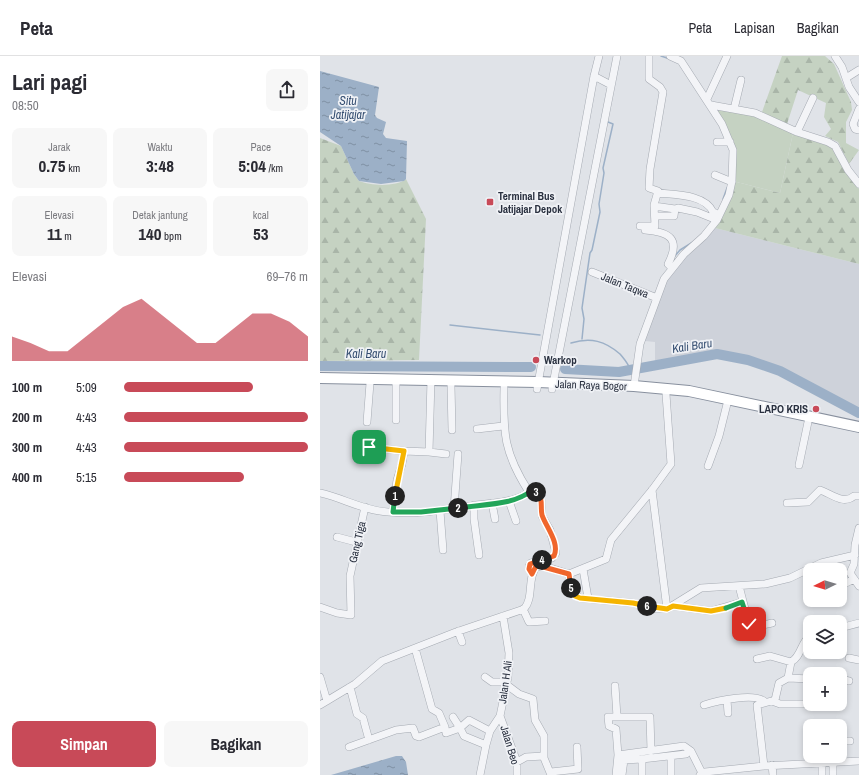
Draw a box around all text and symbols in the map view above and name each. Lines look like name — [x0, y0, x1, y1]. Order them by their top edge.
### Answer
text: Peta — [20, 15, 53, 41]
text: Peta — [688, 19, 712, 37]
text: Lapisan — [734, 19, 775, 37]
text: Bagikan — [797, 19, 839, 37]
text: Lari pagi — [12, 67, 87, 97]
button: share — [266, 69, 308, 111]
water label: Situ Jatijajar — [330, 93, 366, 123]
text: 08:50 — [12, 97, 39, 114]
text: Jarak — [48, 140, 70, 154]
text: Waktu — [147, 140, 173, 154]
text: Pace — [250, 140, 271, 154]
text: 0.75 — [38, 154, 66, 177]
text: 3:48 — [146, 154, 174, 177]
text: 5:04 — [238, 154, 266, 177]
text: km — [66, 161, 80, 175]
text: /km — [266, 161, 283, 175]
place label: Terminal Bus Jatijajar Depok — [498, 189, 563, 216]
marker: Terminal Bus Jatijajar Depok — [485, 197, 495, 207]
text: Elevasi — [45, 208, 74, 222]
text: Detak jantung — [132, 208, 188, 222]
text: kcal — [253, 208, 269, 222]
text: 11 — [47, 222, 62, 245]
text: 140 — [138, 222, 162, 245]
text: 53 — [253, 222, 268, 245]
text: m — [62, 229, 72, 243]
text: bpm — [162, 229, 182, 243]
text: Elevasi — [12, 268, 47, 285]
text: 69–76 m — [267, 268, 308, 285]
street label: Jalan Taqwa — [599, 269, 651, 301]
water label: Kali Baru — [671, 335, 714, 357]
water label: Kali Baru — [346, 346, 387, 362]
place label: Warkop — [544, 353, 577, 367]
marker: Warkop — [531, 355, 541, 365]
street label: Jalan Raya Bogor — [555, 377, 627, 393]
text: 100 m — [12, 379, 42, 396]
text: 5:09 — [76, 379, 97, 396]
place label: LAPO KRIS — [759, 402, 808, 416]
marker: LAPO KRIS — [811, 404, 821, 414]
text: 200 m — [12, 409, 42, 426]
text: 4:43 — [76, 409, 97, 426]
pin — [352, 430, 386, 464]
icon: arrive — [358, 436, 380, 458]
text: 300 m — [12, 439, 42, 456]
text: 4:43 — [76, 439, 97, 456]
text: 400 m — [12, 469, 42, 486]
text: 5:15 — [76, 469, 97, 486]
pin: 3 — [526, 482, 546, 502]
text: 3 — [533, 485, 539, 499]
pin: 1 — [385, 486, 405, 506]
text: 1 — [392, 489, 398, 503]
pin: 2 — [448, 498, 468, 518]
text: 2 — [455, 501, 461, 515]
street label: Gang Tiga — [345, 520, 369, 564]
pin: 4 — [532, 550, 552, 570]
text: 4 — [539, 553, 545, 567]
north arrow — [803, 563, 847, 607]
map controls — [803, 563, 847, 763]
pin: 5 — [561, 578, 581, 598]
text: 5 — [568, 581, 574, 595]
pin: 6 — [637, 596, 657, 616]
text: 6 — [644, 599, 650, 613]
pin — [732, 607, 766, 641]
icon: check — [738, 613, 760, 635]
button: layers — [803, 615, 847, 659]
street label: Jalan H Ali — [495, 660, 515, 704]
button: + — [803, 667, 847, 711]
button: − — [803, 719, 847, 763]
button: Simpan — [12, 721, 156, 767]
button: Bagikan — [164, 721, 308, 767]
street label: Jalan Beo — [497, 724, 523, 766]

